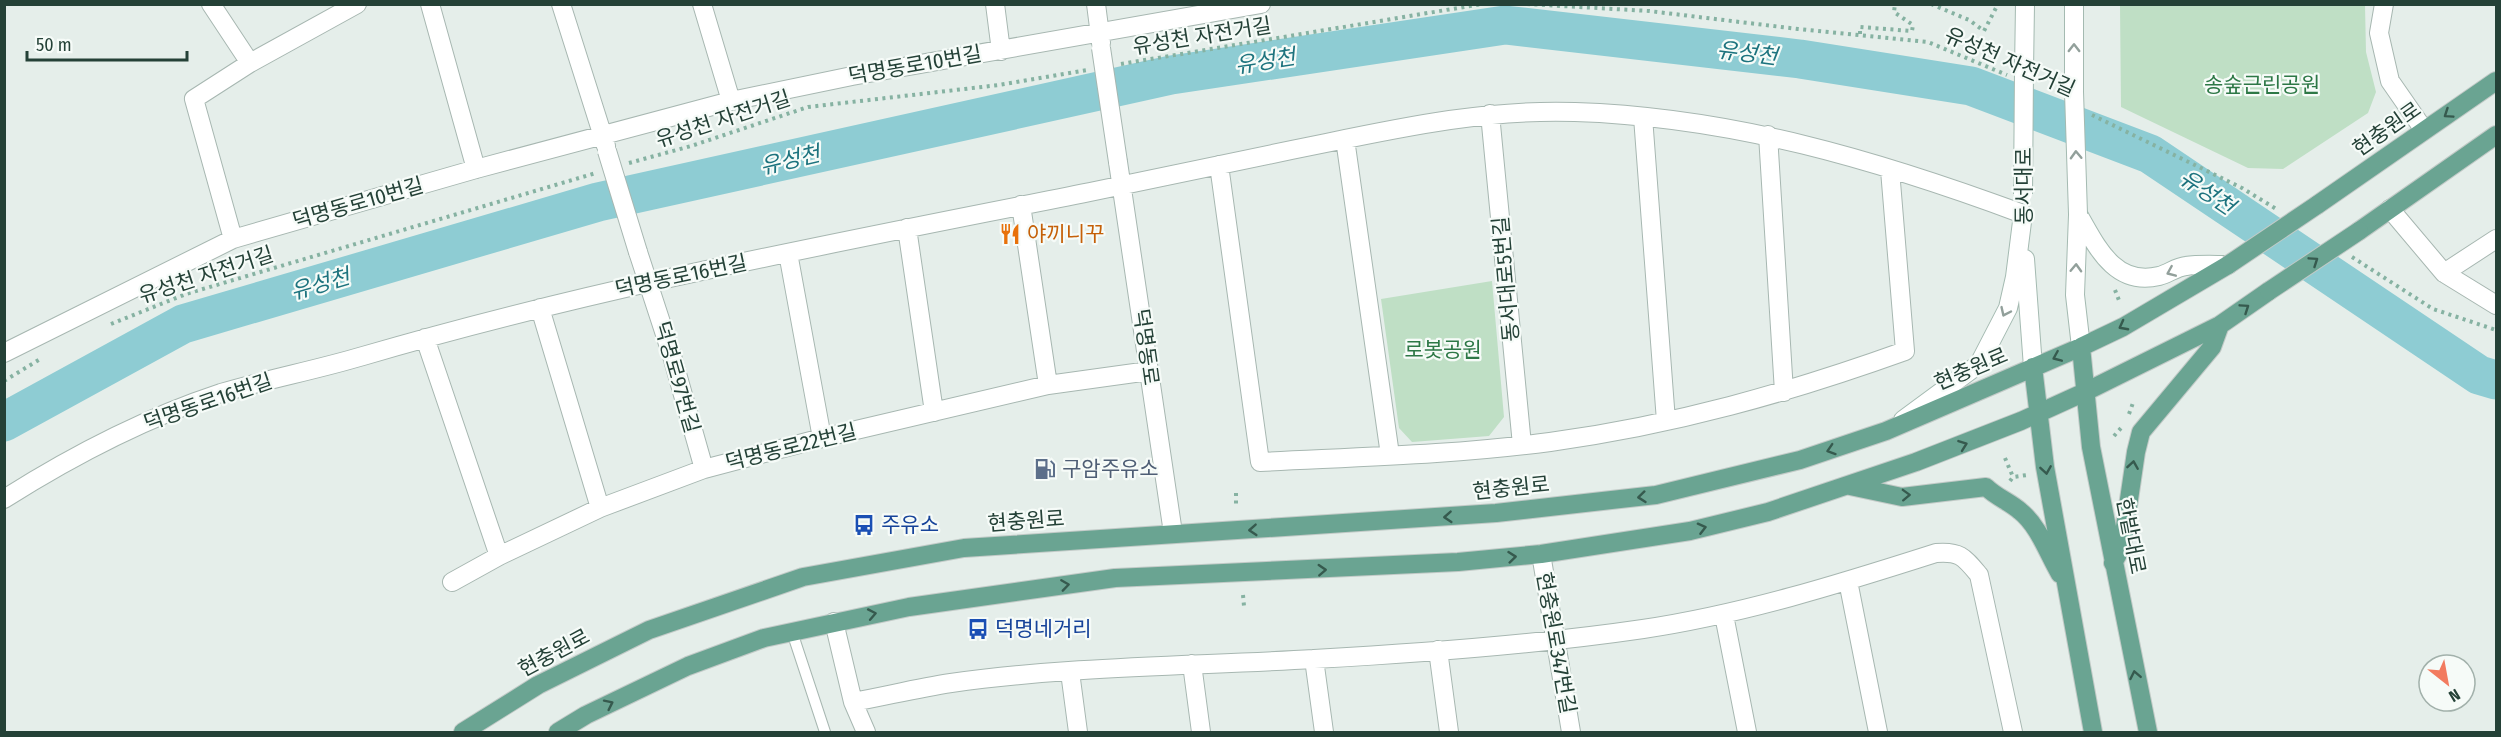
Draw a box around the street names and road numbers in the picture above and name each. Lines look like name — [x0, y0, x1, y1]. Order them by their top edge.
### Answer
street label: 유성천 자전거길 — [1131, 13, 1273, 59]
street label: 유성천 자전거길 — [1941, 22, 2079, 102]
street label: 덕명동로10번길 — [846, 40, 984, 90]
street label: 유성천 자전거길 — [652, 85, 794, 153]
street label: 현충원로 — [2348, 96, 2426, 162]
street label: 동서대로 — [2011, 147, 2037, 225]
street label: 덕명동로10번길 — [290, 172, 426, 234]
street label: 동서대로5번길 — [1488, 215, 1524, 343]
street label: 유성천 자전거길 — [135, 241, 277, 309]
street label: 덕명동로16번길 — [613, 249, 749, 303]
street label: 덕명동로 — [1128, 307, 1164, 387]
street label: 덕명로97번길 — [649, 318, 705, 436]
street label: 현충원로 — [1930, 342, 2012, 396]
street label: 덕명동로16번길 — [140, 368, 276, 436]
street label: 덕명동로22번길 — [723, 418, 859, 476]
street label: 현충원로 — [1471, 471, 1551, 505]
street label: 한밭대로 — [2111, 496, 2151, 576]
street label: 현충원로 — [987, 505, 1065, 537]
street label: 현충원로347번길 — [1531, 570, 1581, 716]
street label: 현충원로 — [514, 623, 594, 683]

